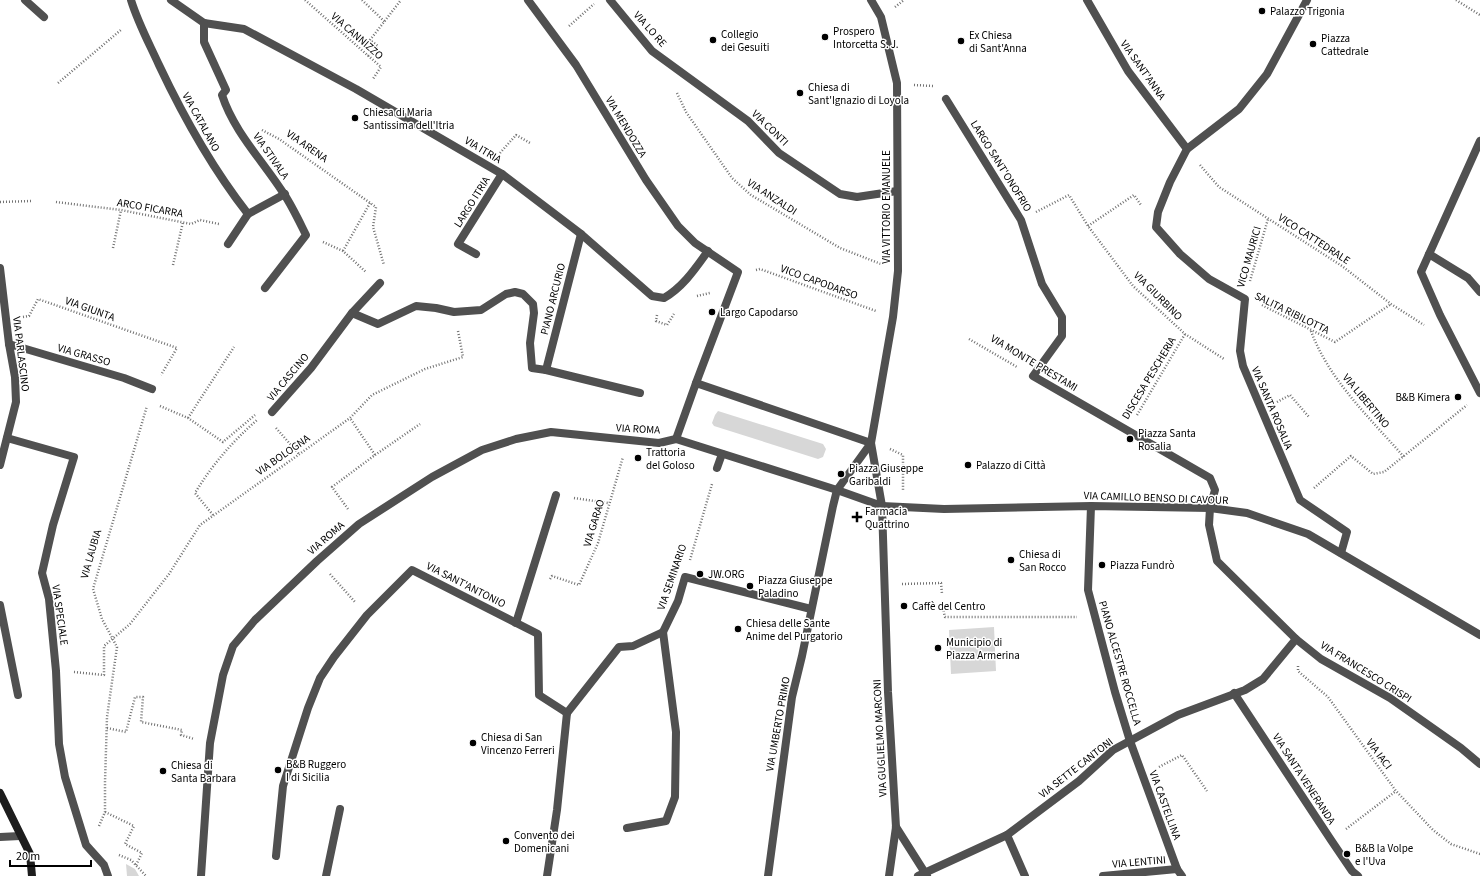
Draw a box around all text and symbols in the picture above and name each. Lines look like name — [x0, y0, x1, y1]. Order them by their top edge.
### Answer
place label: Palazzo Trigonia — [1270, 4, 1345, 19]
marker: Palazzo Trigonia — [1257, 6, 1267, 16]
street label: VIA LO RE — [630, 8, 670, 50]
street label: VIA CANNIZZO — [328, 9, 386, 63]
place label: Prospero Intorcetta S. J. — [833, 24, 899, 52]
place label: Collegio dei Gesuiti — [721, 27, 769, 55]
place label: Ex Chiesa di Sant'Anna — [969, 28, 1027, 56]
place label: Piazza Cattedrale — [1321, 31, 1369, 59]
marker: Prospero Intorcetta S. J. — [820, 32, 830, 42]
marker: Collegio dei Gesuiti — [708, 35, 718, 45]
marker: Ex Chiesa di Sant'Anna — [956, 36, 966, 46]
street label: VIA SANT'ANNA — [1117, 37, 1169, 103]
marker: Piazza Cattedrale — [1308, 39, 1318, 49]
place label: Chiesa di Sant'Ignazio di Loyola — [808, 80, 909, 108]
marker: Chiesa di Sant'Ignazio di Loyola — [795, 88, 805, 98]
street label: VIA CATALANO — [179, 90, 223, 154]
street label: VIA MENDOZZA — [602, 94, 650, 160]
place label: Chiesa di Maria Santissima dell'Itria — [363, 105, 454, 133]
street label: VIA CONTI — [748, 107, 792, 149]
marker: Chiesa di Maria Santissima dell'Itria — [350, 113, 360, 123]
street label: LARGO SANT'ONOFRIO — [967, 117, 1035, 215]
street label: VIA ARENA — [283, 126, 331, 166]
street label: VIA STIVALA — [249, 130, 293, 182]
street label: VIA ITRIA — [462, 133, 504, 167]
street label: VIA VITTORIO EMANUELE — [879, 150, 894, 264]
street label: LARGO ITRIA — [450, 173, 494, 230]
street label: VIA ANZALDI — [744, 175, 800, 219]
street label: ARCO FICARRA — [116, 195, 184, 221]
street label: VICO CATTEDRALE — [1275, 210, 1353, 268]
street label: VICO MAURICI — [1233, 225, 1265, 289]
street label: PIANO ARCURIO — [537, 261, 569, 337]
street label: VICO CAPODARSO — [778, 261, 860, 303]
street label: VIA GIURBINO — [1130, 268, 1186, 324]
street label: SALITA RIBILOTTA — [1252, 288, 1332, 338]
street label: VIA GIUNTA — [63, 293, 117, 325]
place label: Largo Capodarso — [720, 305, 798, 320]
marker: Largo Capodarso — [707, 307, 717, 317]
street label: VIA PARLASCINO — [9, 316, 33, 392]
street label: VIA MONTE PRESTAMI — [988, 331, 1080, 395]
street label: DISCESA PESCHERIA — [1118, 334, 1180, 422]
street label: VIA GRASSO — [56, 340, 112, 370]
street label: VIA CASCINO — [263, 350, 313, 404]
street label: VIA SANTA ROSALIA — [1248, 364, 1296, 452]
street label: VIA LIBERTINO — [1339, 371, 1393, 431]
place label: B&B Kimera — [1395, 390, 1450, 405]
marker: B&B Kimera — [1453, 392, 1463, 402]
street label: VIA ROMA — [616, 420, 661, 438]
place label: Piazza Santa Rosalia — [1138, 426, 1196, 454]
street label: VIA BOLOGNA — [253, 431, 313, 479]
marker: Piazza Santa Rosalia — [1125, 434, 1135, 444]
place label: Trattoria del Goloso — [646, 445, 695, 473]
marker: Trattoria del Goloso — [633, 453, 643, 463]
place label: Palazzo di Città — [976, 458, 1046, 473]
marker: Palazzo di Città — [963, 460, 973, 470]
place label: Piazza Giuseppe Garibaldi — [849, 461, 924, 489]
marker: Piazza Giuseppe Garibaldi — [836, 469, 846, 479]
street label: VIA CAMILLO BENSO DI CAVOUR — [1083, 488, 1229, 508]
street label: VIA GARAO — [580, 497, 608, 549]
place label: Farmacia Quattrino — [865, 504, 909, 532]
marker: Farmacia Quattrino — [852, 512, 862, 522]
street label: VIA ROMA — [304, 518, 348, 558]
street label: VIA LAUBIA — [77, 528, 105, 580]
street label: VIA SEMINARIO — [654, 542, 690, 612]
place label: Chiesa di San Rocco — [1019, 547, 1066, 575]
marker: Chiesa di San Rocco — [1006, 555, 1016, 565]
place label: Piazza Fundrò — [1110, 558, 1174, 573]
street label: VIA SANT'ANTONIO — [424, 559, 508, 611]
marker: Piazza Fundrò — [1097, 560, 1107, 570]
place label: JW.ORG — [708, 567, 745, 582]
marker: JW.ORG — [695, 569, 705, 579]
place label: Piazza Giuseppe Paladino — [758, 573, 833, 601]
marker: Piazza Giuseppe Paladino — [745, 581, 755, 591]
street label: VIA SPECIALE — [48, 584, 72, 646]
place label: Caffè del Centro — [912, 599, 985, 614]
street label: PIANO ALCESTRE ROCCELLA — [1095, 599, 1145, 727]
marker: Caffè del Centro — [899, 601, 909, 611]
place label: Chiesa delle Sante Anime del Purgatorio — [746, 616, 843, 644]
marker: Chiesa delle Sante Anime del Purgatorio — [733, 624, 743, 634]
place label: Municipio di Piazza Armerina — [946, 635, 1020, 663]
street label: VIA FRANCESCO CRISPI — [1317, 638, 1415, 706]
marker: Municipio di Piazza Armerina — [933, 643, 943, 653]
street label: VIA UMBERTO PRIMO — [762, 675, 794, 773]
street label: VIA GUGLIELMO MARCONI — [869, 679, 891, 797]
place label: Chiesa di San Vincenzo Ferreri — [481, 730, 555, 758]
street label: VIA SANTA VENERANDA — [1269, 731, 1339, 827]
street label: VIA SETTE CANTONI — [1036, 734, 1116, 802]
street label: VIA IACI — [1363, 736, 1395, 772]
marker: Chiesa di San Vincenzo Ferreri — [468, 738, 478, 748]
place label: B&B Ruggero I di Sicilia — [286, 757, 346, 785]
place label: Chiesa di Santa Barbara — [171, 758, 236, 786]
marker: B&B Ruggero I di Sicilia — [273, 765, 283, 775]
marker: Chiesa di Santa Barbara — [158, 766, 168, 776]
street label: VIA CASTELLINA — [1145, 768, 1185, 842]
place label: Convento dei Domenicani — [514, 828, 575, 856]
marker: Convento dei Domenicani — [501, 836, 511, 846]
place label: B&B la Volpe e l'Uva — [1355, 841, 1414, 869]
scale bar — [10, 842, 91, 868]
text: 20 m — [16, 848, 40, 865]
marker: B&B la Volpe e l'Uva — [1342, 849, 1352, 859]
street label: VIA LENTINI — [1112, 852, 1166, 872]

